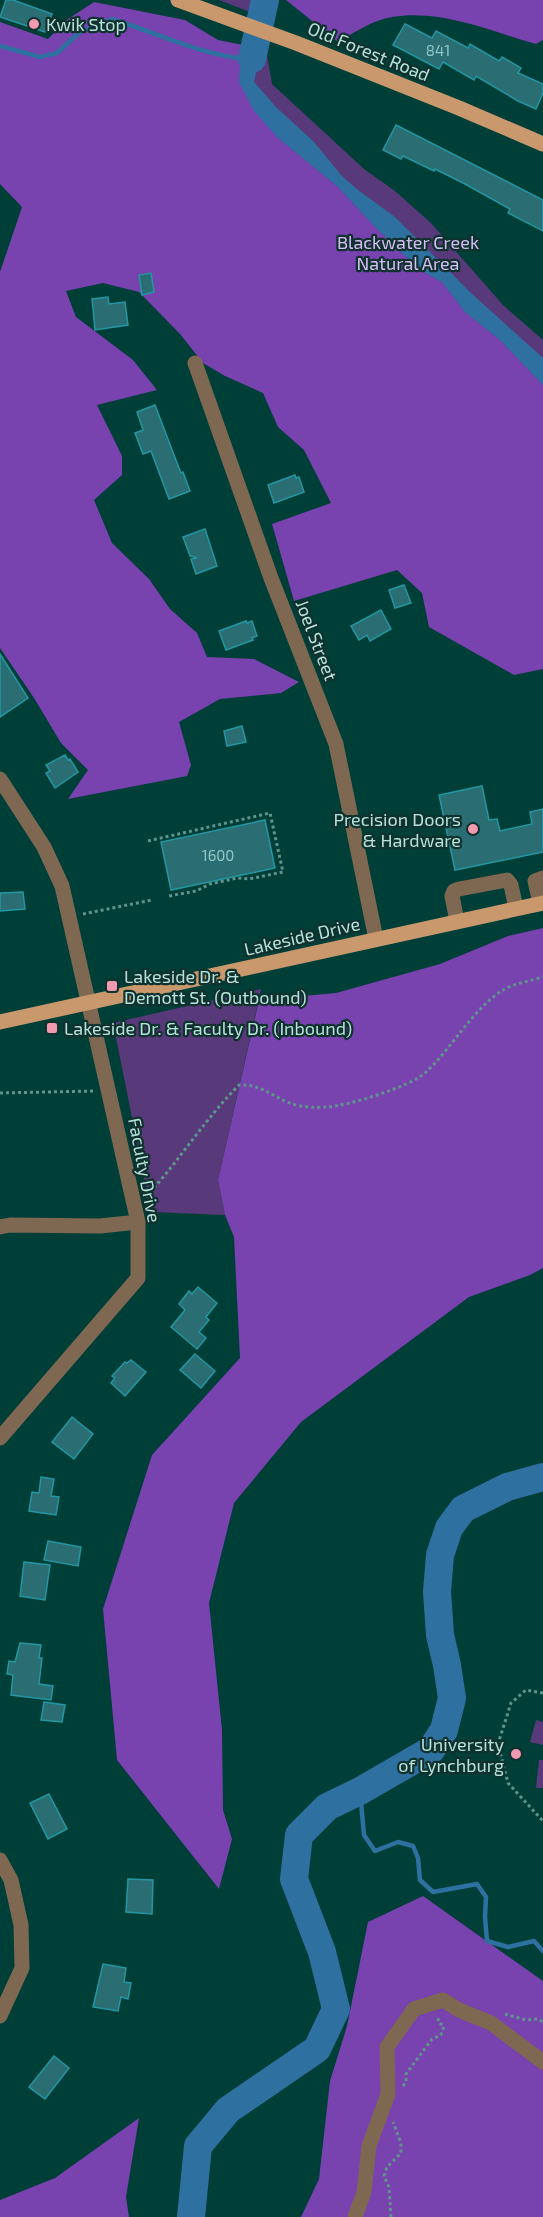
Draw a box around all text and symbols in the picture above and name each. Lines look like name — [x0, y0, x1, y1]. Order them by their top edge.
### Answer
place label: Kwik Stop — [46, 13, 126, 35]
marker: Kwik Stop — [27, 17, 41, 31]
street label: Old Forest Road — [305, 17, 433, 85]
house number: 841 — [426, 41, 450, 59]
park label: Blackwater Creek Natural Area — [337, 231, 479, 274]
street label: Joel Street — [292, 596, 343, 684]
place label: Precision Doors & Hardware — [333, 808, 461, 851]
marker: Precision Doors & Hardware — [466, 822, 480, 836]
house number: 1600 — [202, 846, 234, 864]
street label: Lakeside Drive — [242, 912, 362, 960]
place label: Lakeside Dr. & Demott St. (Outbound) — [124, 965, 307, 1008]
marker: Lakeside Dr. & Demott St. (Outbound) — [105, 979, 119, 993]
place label: Lakeside Dr. & Faculty Dr. (Inbound) — [64, 1017, 352, 1039]
marker: Lakeside Dr. & Faculty Dr. (Inbound) — [45, 1021, 59, 1035]
street label: Faculty Drive — [124, 1116, 166, 1224]
place label: University of Lynchburg — [398, 1733, 504, 1776]
marker: University of Lynchburg — [509, 1747, 523, 1761]

